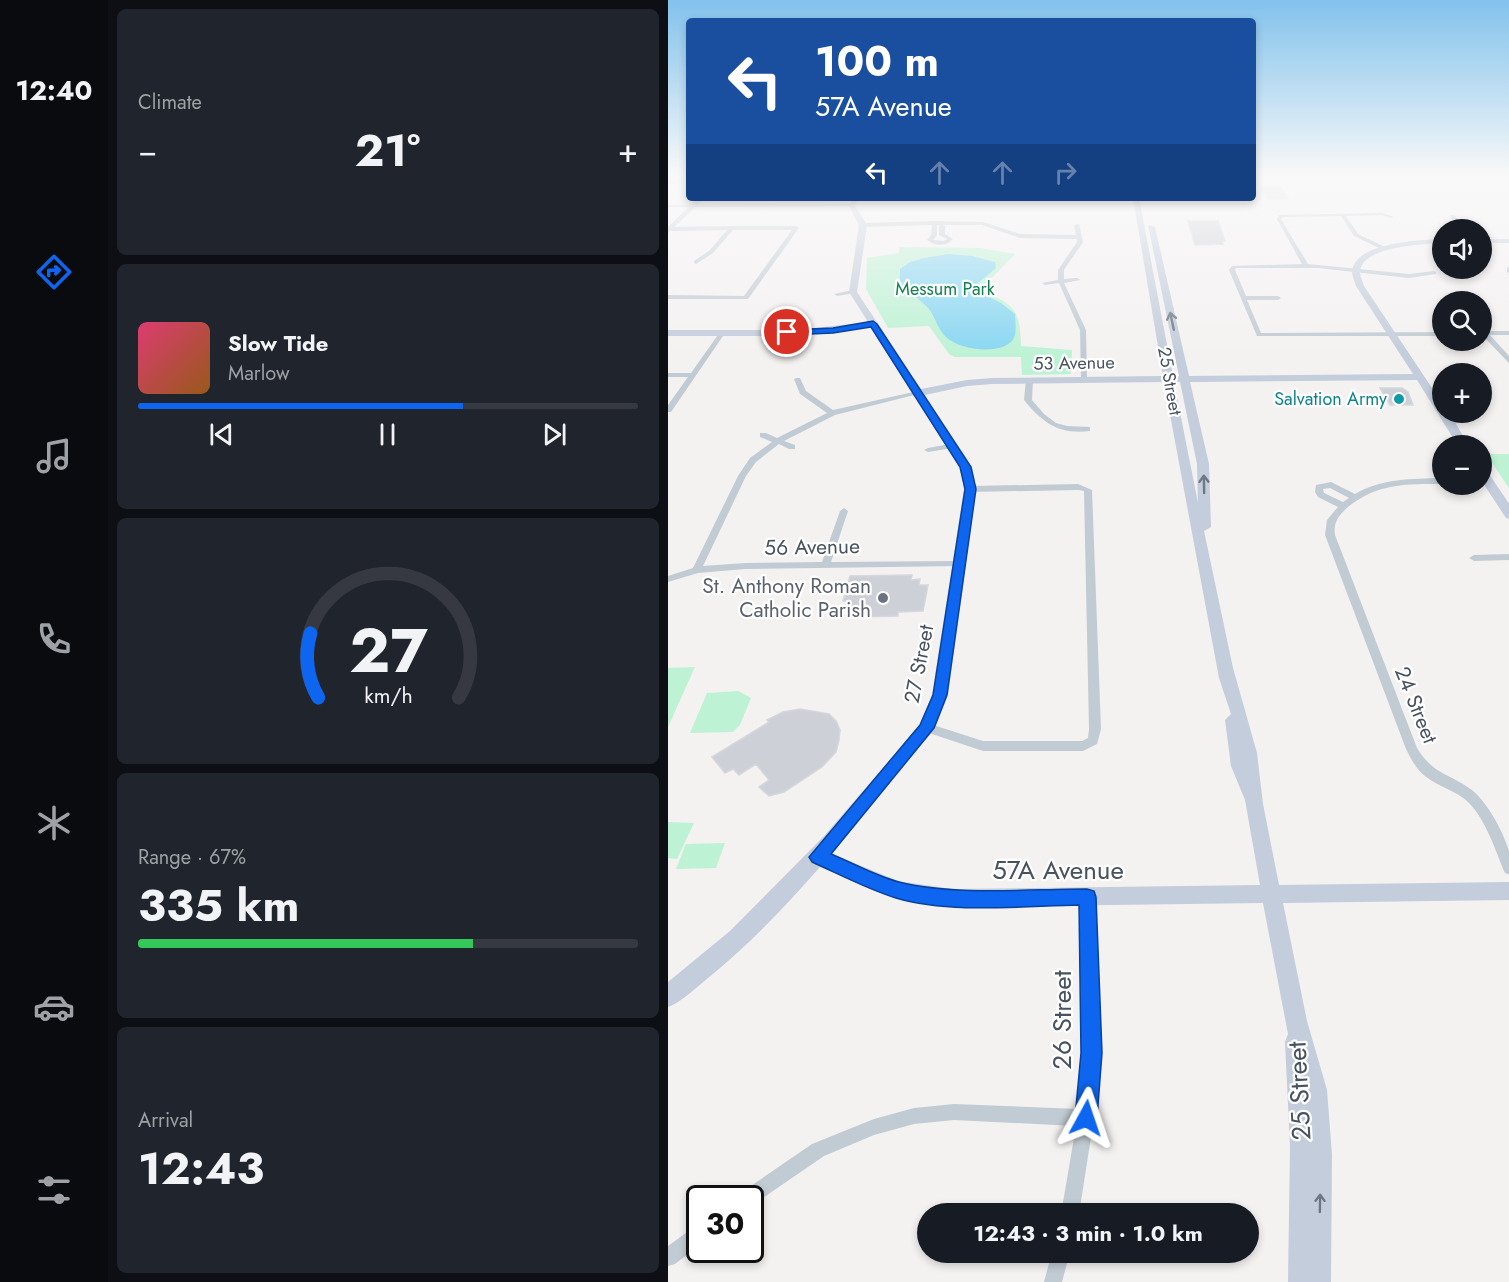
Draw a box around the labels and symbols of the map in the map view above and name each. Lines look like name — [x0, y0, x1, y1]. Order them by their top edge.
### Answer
park label: Messum Park — [895, 276, 995, 302]
pin — [761, 306, 812, 357]
one-way arrow — [1166, 312, 1177, 331]
street label: 25 Street — [1151, 345, 1189, 418]
street label: 53 Avenue — [1033, 349, 1115, 377]
place label: Salvation Army — [1274, 386, 1387, 412]
marker: Salvation Army — [1392, 392, 1406, 406]
one-way arrow — [1198, 474, 1210, 494]
street label: 56 Avenue — [764, 531, 860, 563]
place label: St. Anthony Roman Catholic Parish — [702, 571, 871, 625]
marker: St. Anthony Roman Catholic Parish — [876, 591, 890, 605]
street label: 27 Street — [897, 622, 941, 706]
street label: 24 Street — [1387, 662, 1445, 748]
street label: 57A Avenue — [992, 851, 1124, 889]
street label: 26 Street — [1043, 969, 1081, 1070]
street label: 25 Street — [1277, 1040, 1321, 1142]
position arrow — [1054, 1086, 1118, 1150]
speed limit sign: 30 — [686, 1185, 764, 1263]
one-way arrow — [1314, 1193, 1326, 1213]

